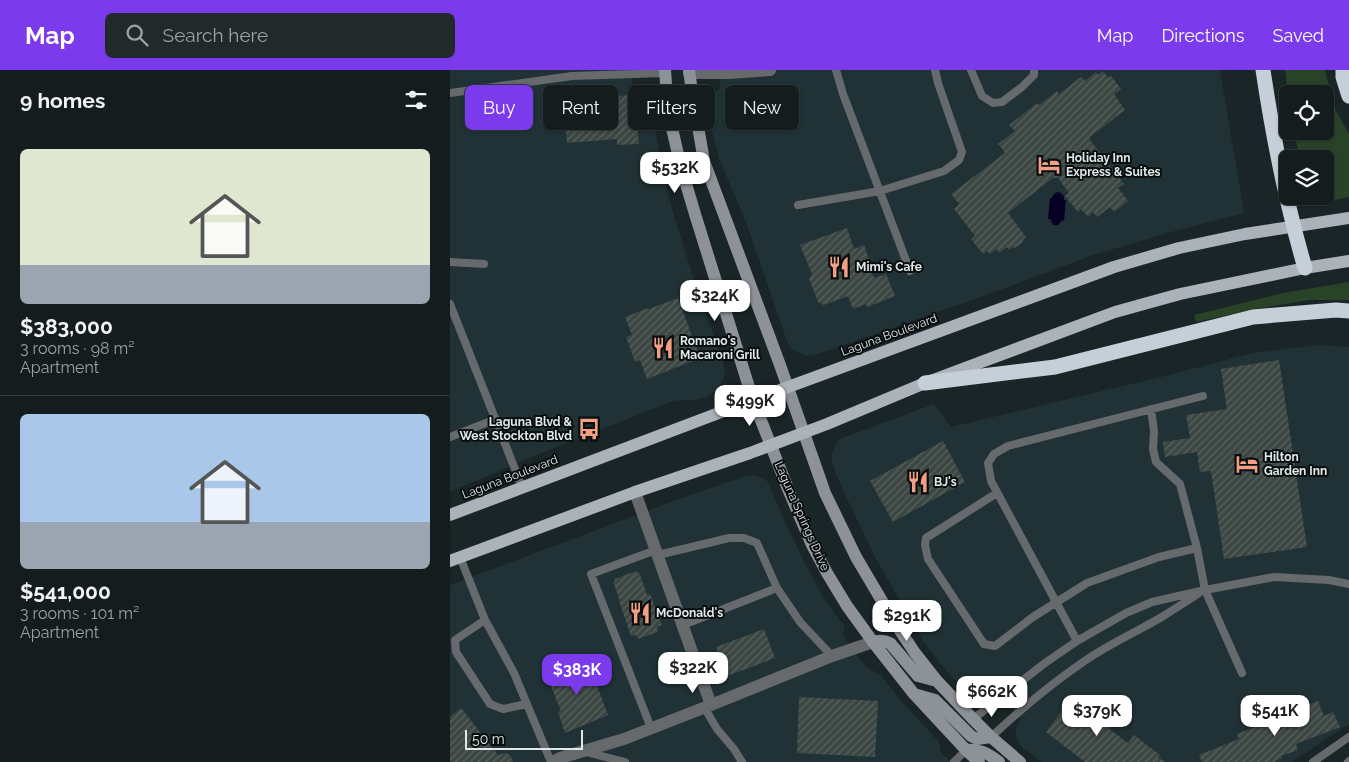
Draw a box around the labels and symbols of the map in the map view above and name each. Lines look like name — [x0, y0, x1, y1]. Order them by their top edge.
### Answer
place label: Holiday Inn Express & Suites — [1066, 151, 1161, 179]
pin: $532K — [640, 152, 710, 194]
hotel icon: Holiday Inn Express & Suites — [1036, 152, 1062, 178]
restaurant icon: Mimi's Cafe — [826, 254, 852, 280]
place label: Mimi's Cafe — [856, 260, 922, 274]
pin: $324K — [680, 280, 750, 322]
street label: Laguna Boulevard — [839, 311, 939, 359]
place label: Romano's Macaroni Grill — [680, 334, 760, 362]
restaurant icon: Romano's Macaroni Grill — [650, 335, 676, 361]
pin: $499K — [715, 384, 785, 427]
place label: Laguna Blvd & West Stockton Blvd — [459, 415, 572, 443]
bus stop icon: Laguna Blvd & West Stockton Blvd — [576, 416, 602, 442]
place label: Hilton Garden Inn — [1264, 450, 1327, 478]
hotel icon: Hilton Garden Inn — [1234, 451, 1260, 477]
street label: Laguna Boulevard — [460, 452, 560, 502]
street label: Laguna Springs Drive — [772, 459, 832, 573]
restaurant icon: BJ's — [905, 469, 931, 495]
place label: BJ's — [934, 475, 957, 489]
restaurant icon: McDonald's — [627, 600, 653, 626]
pin: $291K — [872, 600, 942, 642]
place label: McDonald's — [656, 606, 723, 620]
pin: $322K — [658, 652, 728, 694]
pin: $383K — [542, 654, 612, 696]
pin: $662K — [957, 676, 1027, 718]
pin: $379K — [1062, 694, 1132, 737]
pin: $541K — [1240, 694, 1310, 737]
scale bar — [465, 727, 582, 750]

